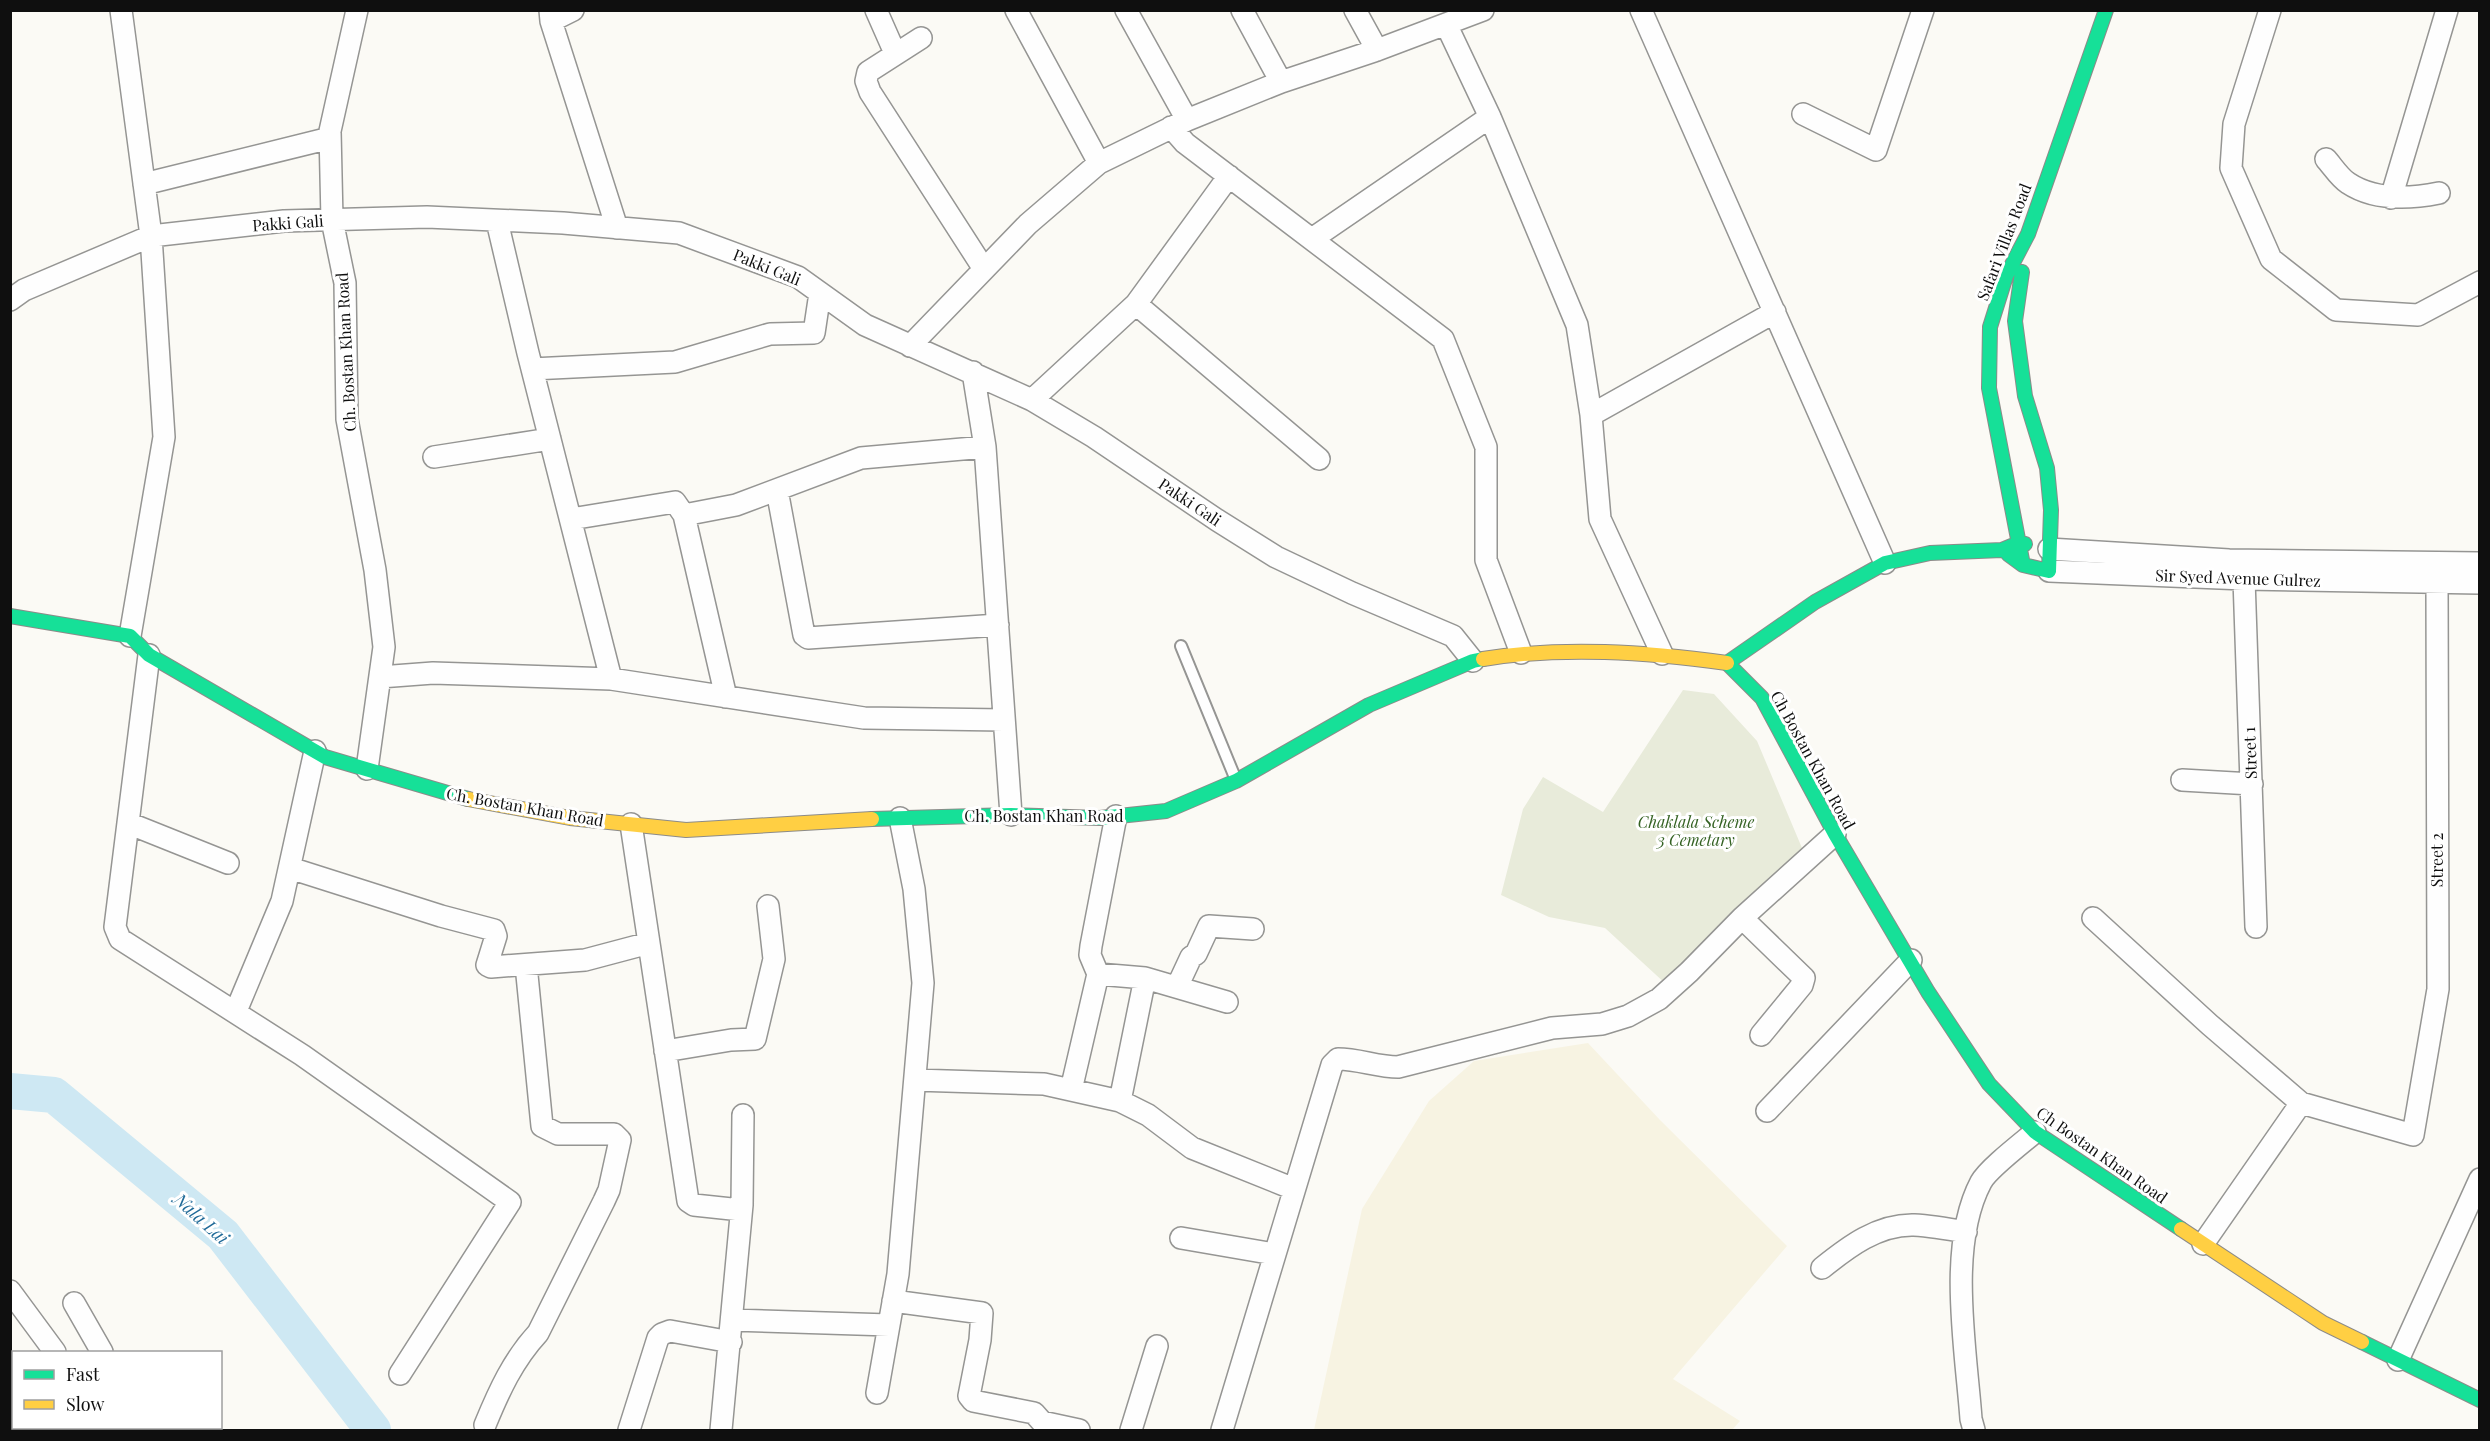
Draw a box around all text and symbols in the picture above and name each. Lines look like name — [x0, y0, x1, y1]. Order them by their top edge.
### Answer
street label: Safari Villas Road — [1971, 180, 2036, 304]
street label: Pakki Gali — [252, 210, 325, 235]
street label: Pakki Gali — [730, 243, 805, 290]
street label: Ch. Bostan Khan Road — [331, 272, 360, 432]
street label: Pakki Gali — [1155, 473, 1226, 530]
street label: Sir Syed Avenue Gulrez — [2155, 564, 2322, 591]
street label: Ch Bostan Khan Road — [1767, 687, 1860, 833]
street label: Street 1 — [2238, 726, 2261, 780]
street label: Ch. Bostan Khan Road — [445, 782, 605, 831]
street label: Ch. Bostan Khan Road — [964, 805, 1124, 826]
park label: Chaklala Scheme 3 Cemetary — [1638, 811, 1754, 850]
street label: Street 2 — [2426, 833, 2447, 887]
street label: Ch Bostan Khan Road — [2033, 1101, 2172, 1208]
water label: Nala Lai — [167, 1186, 235, 1250]
legend — [12, 1351, 222, 1429]
text: Fast — [66, 1362, 100, 1386]
text: Slow — [66, 1392, 104, 1416]

